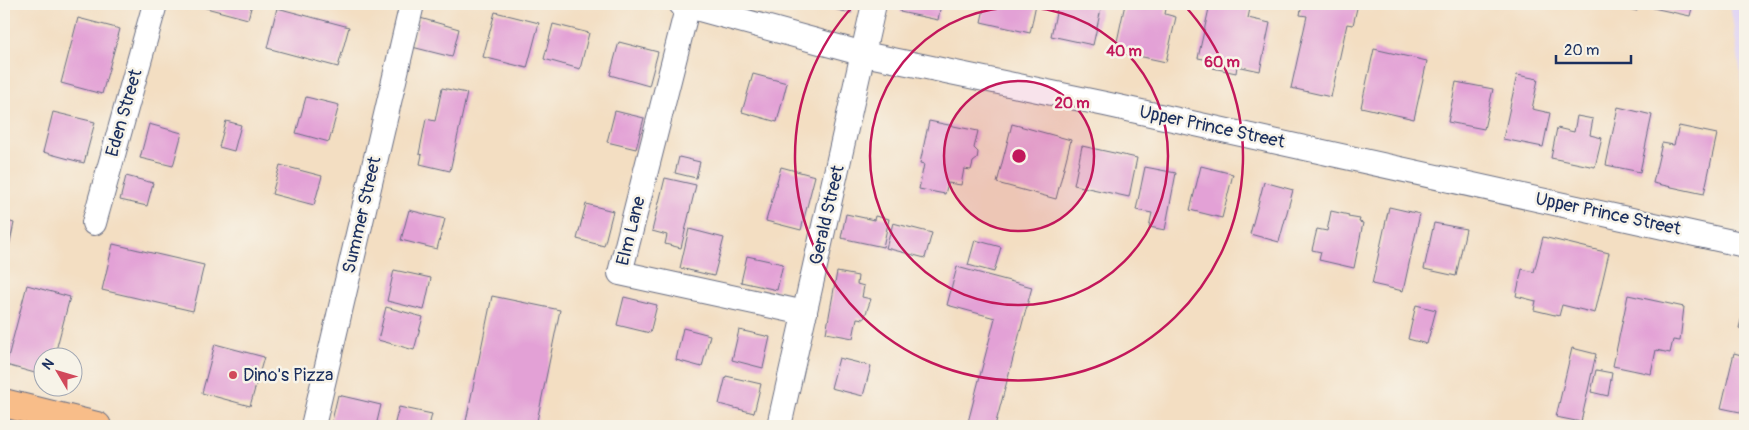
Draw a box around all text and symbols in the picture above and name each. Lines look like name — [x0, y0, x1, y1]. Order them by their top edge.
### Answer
scale bar — [1556, 32, 1632, 64]
text: 20 m — [1564, 41, 1599, 60]
text: 40 m — [1106, 42, 1142, 61]
text: 60 m — [1204, 53, 1240, 72]
street label: Eden Street — [101, 66, 148, 159]
text: 20 m — [1054, 94, 1090, 113]
street label: Upper Prince Street — [1137, 100, 1288, 154]
centre of rings — [1010, 147, 1028, 165]
street label: Summer Street — [337, 154, 387, 276]
street label: Gerald Street — [804, 162, 850, 267]
street label: Upper Prince Street — [1533, 187, 1684, 241]
street label: Elm Lane — [611, 194, 651, 268]
north arrow — [32, 348, 82, 398]
text: N — [39, 355, 58, 373]
place label: Dino's Pizza — [243, 364, 333, 387]
marker: Dino's Pizza — [227, 369, 239, 381]

